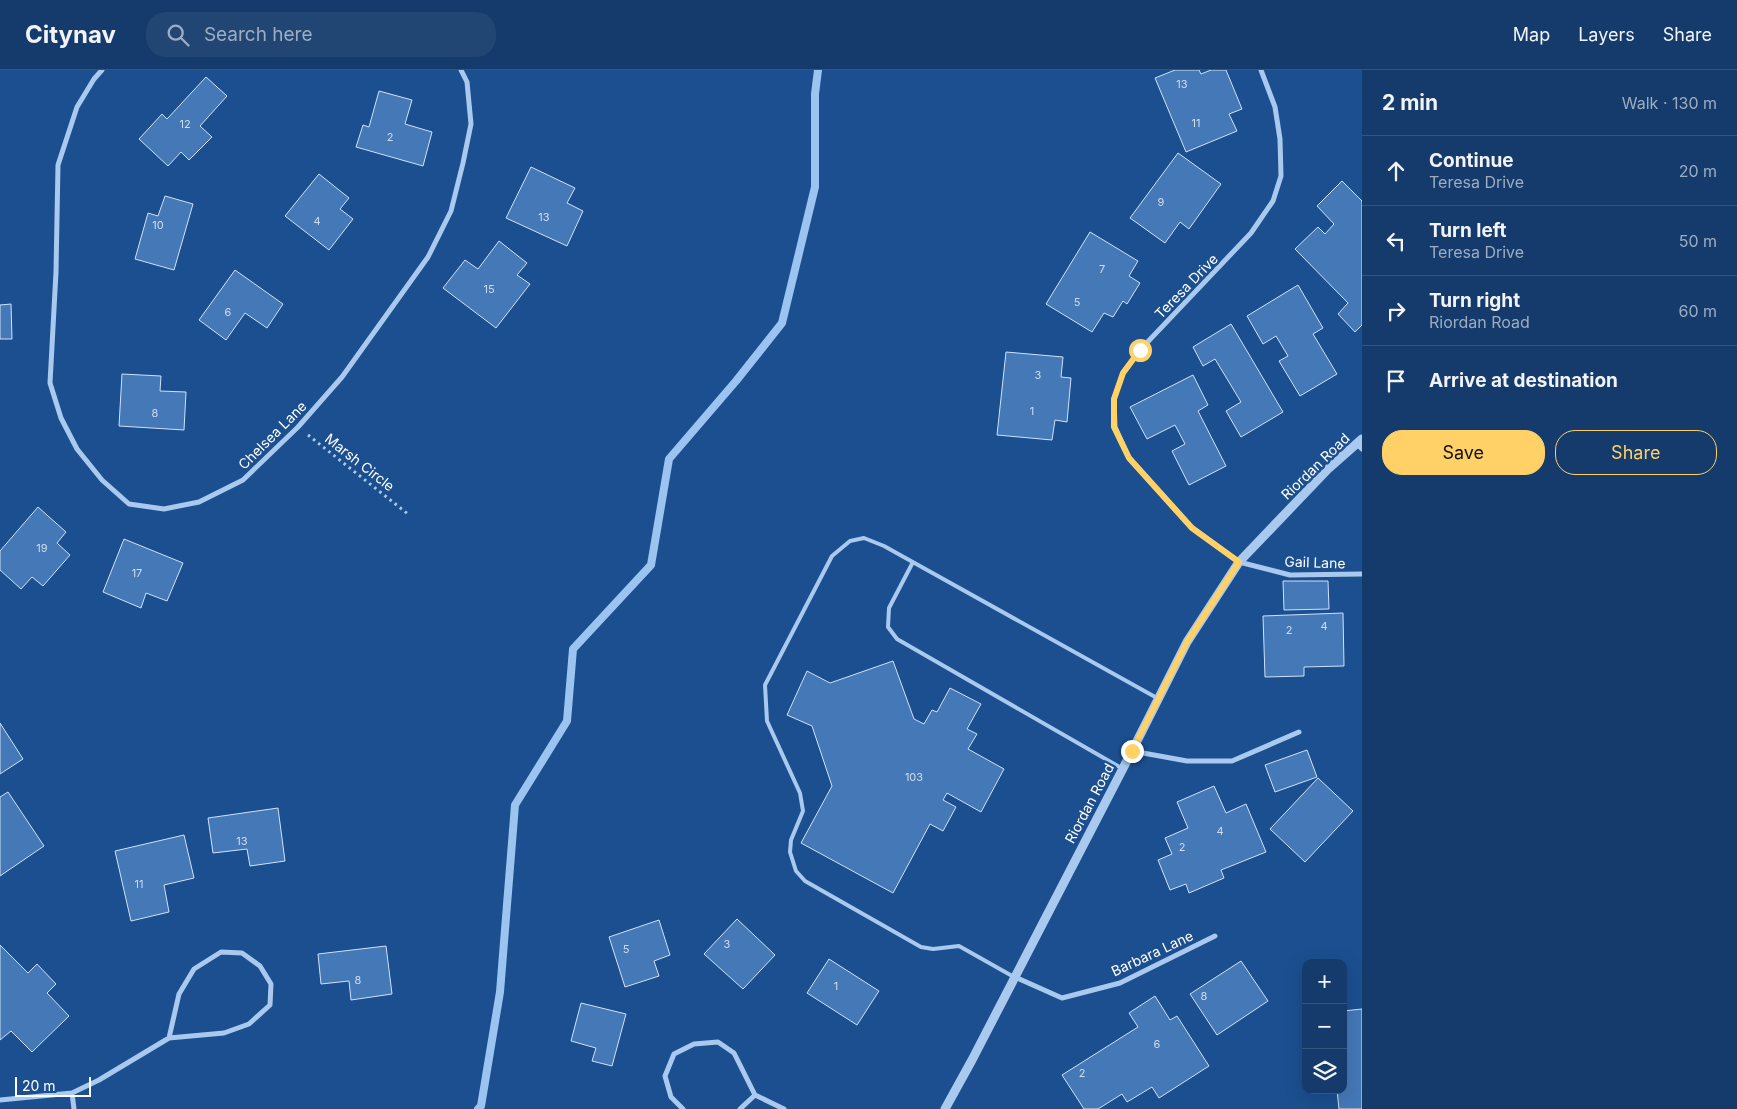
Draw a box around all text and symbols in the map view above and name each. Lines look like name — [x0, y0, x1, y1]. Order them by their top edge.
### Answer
search box — [146, 12, 496, 57]
text: Citynav — [25, 20, 116, 49]
icon: search — [164, 21, 192, 49]
text: Search here — [204, 23, 313, 46]
text: Map — [1513, 24, 1550, 45]
text: Layers — [1578, 24, 1635, 45]
text: Share — [1663, 24, 1712, 45]
house number: 13 — [1176, 77, 1188, 91]
text: 2 min — [1382, 90, 1438, 115]
text: Walk · 130 m — [1622, 93, 1717, 113]
house number: 11 — [1192, 116, 1200, 130]
house number: 12 — [179, 117, 191, 131]
house number: 2 — [387, 130, 393, 144]
text: Continue — [1429, 149, 1514, 172]
icon: ahead — [1382, 157, 1410, 185]
text: 20 m — [1679, 161, 1717, 181]
text: Teresa Drive — [1429, 172, 1524, 192]
house number: 9 — [1158, 195, 1165, 209]
house number: 13 — [538, 210, 550, 224]
house number: 4 — [313, 214, 321, 228]
house number: 10 — [152, 218, 164, 232]
text: Turn left — [1429, 219, 1507, 242]
icon: left — [1382, 227, 1410, 255]
text: 50 m — [1679, 231, 1717, 251]
text: Teresa Drive — [1429, 242, 1524, 262]
street label: Teresa Drive — [1151, 250, 1221, 322]
house number: 7 — [1099, 262, 1105, 276]
house number: 15 — [483, 282, 495, 296]
text: Turn right — [1429, 289, 1520, 312]
house number: 5 — [1074, 295, 1081, 309]
icon: right — [1382, 297, 1410, 325]
text: 60 m — [1678, 301, 1717, 321]
house number: 6 — [225, 305, 232, 319]
text: Riordan Road — [1429, 312, 1530, 332]
route start — [1129, 339, 1152, 362]
icon: arrive — [1382, 367, 1410, 395]
house number: 3 — [1035, 368, 1042, 382]
text: Arrive at destination — [1429, 369, 1618, 392]
street label: Chelsea Lane — [234, 397, 310, 473]
house number: 1 — [1030, 404, 1034, 418]
house number: 8 — [152, 406, 159, 420]
street label: Riordan Road — [1277, 429, 1353, 503]
street label: Marsh Circle — [322, 430, 398, 494]
button: Save — [1382, 430, 1545, 475]
button: Share — [1555, 430, 1717, 475]
house number: 19 — [36, 541, 48, 555]
street label: Gail Lane — [1284, 552, 1346, 572]
house number: 17 — [132, 566, 142, 580]
house number: 4 — [1320, 619, 1328, 633]
house number: 2 — [1286, 623, 1292, 637]
route end — [1121, 740, 1144, 763]
street label: Riordan Road — [1061, 760, 1117, 846]
house number: 103 — [905, 770, 923, 784]
house number: 4 — [1216, 824, 1224, 838]
house number: 13 — [236, 834, 248, 848]
house number: 2 — [1179, 840, 1185, 854]
house number: 11 — [135, 877, 143, 891]
street label: Barbara Lane — [1108, 927, 1196, 979]
house number: 3 — [724, 937, 731, 951]
house number: 5 — [623, 942, 630, 956]
map controls — [1302, 959, 1347, 1094]
button: + — [1302, 959, 1347, 1004]
house number: 8 — [355, 973, 362, 987]
house number: 1 — [834, 979, 838, 993]
house number: 8 — [1201, 989, 1208, 1003]
button: − — [1302, 1004, 1347, 1049]
house number: 6 — [1154, 1037, 1161, 1051]
button: layers — [1302, 1049, 1347, 1094]
house number: 2 — [1079, 1066, 1085, 1080]
scale bar — [15, 1074, 91, 1097]
text: 20 m — [22, 1077, 56, 1094]

